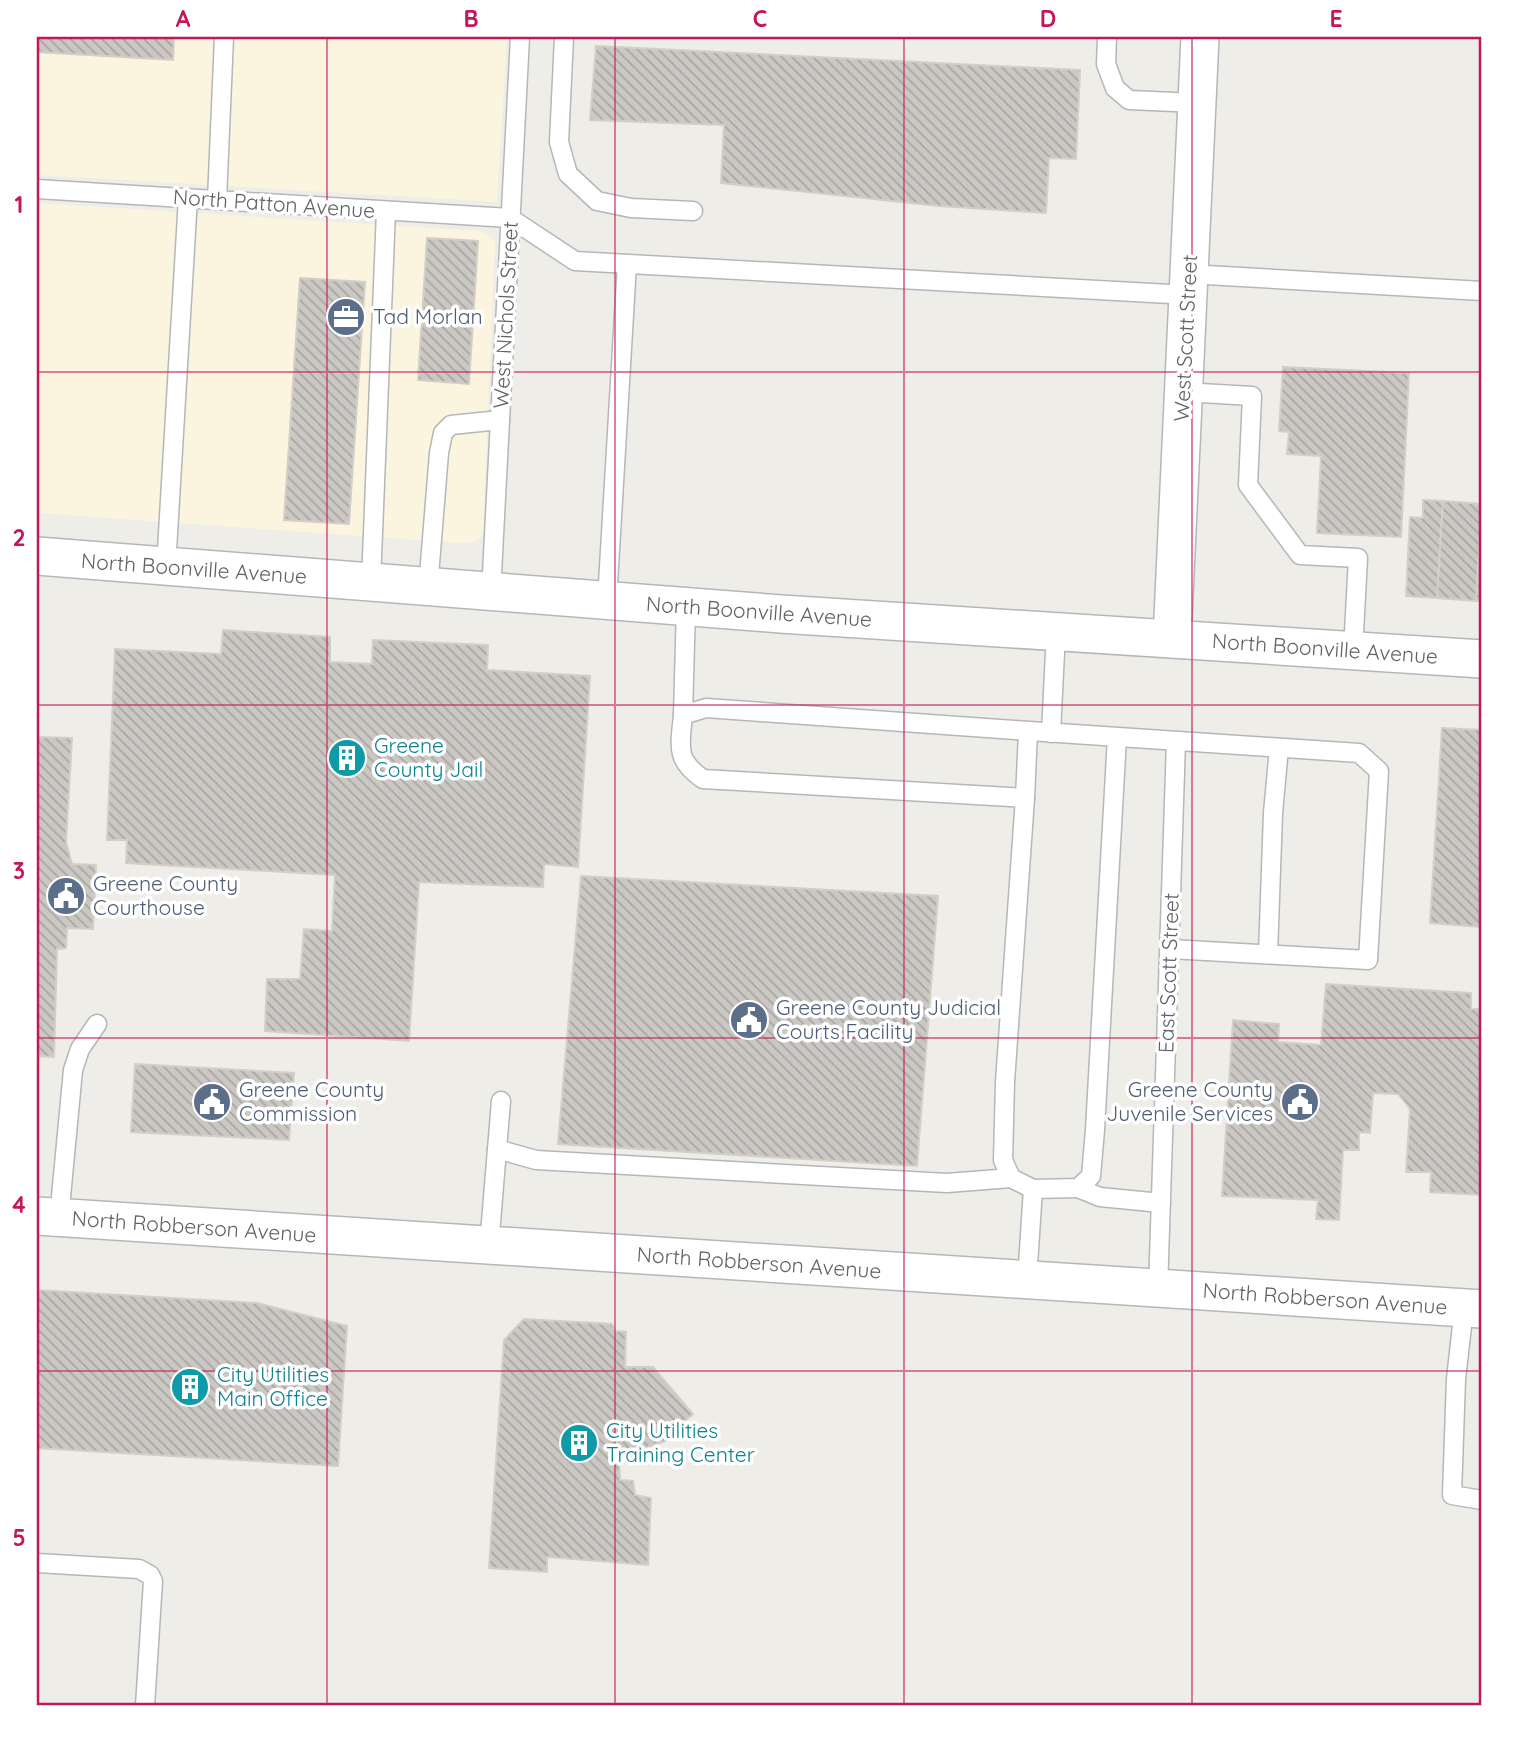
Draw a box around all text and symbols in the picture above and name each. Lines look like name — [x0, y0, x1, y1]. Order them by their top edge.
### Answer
text: A — [176, 4, 191, 33]
text: B — [463, 4, 479, 33]
text: C — [753, 4, 767, 33]
text: D — [1040, 4, 1056, 33]
text: E — [1329, 4, 1343, 33]
street label: North Patton Avenue — [172, 183, 376, 223]
text: 1 — [15, 190, 23, 219]
street label: West Nichols Street — [487, 221, 523, 409]
street label: West Scott Street — [1168, 254, 1202, 422]
office icon: Tad Morlan — [325, 296, 367, 338]
place label: Tad Morlan — [373, 303, 483, 329]
text: 2 — [12, 523, 26, 552]
street label: North Boonville Avenue — [80, 547, 308, 589]
street label: North Boonville Avenue — [645, 590, 873, 632]
street label: North Boonville Avenue — [1211, 627, 1439, 669]
place label: Greene County Jail — [374, 732, 483, 782]
building icon: Greene County Jail — [326, 737, 368, 779]
text: 3 — [13, 856, 25, 885]
place label: Greene County Courthouse — [93, 870, 238, 920]
public building icon: Greene County Courthouse — [45, 875, 87, 917]
street label: East Scott Street — [1152, 893, 1184, 1053]
place label: Greene County Judicial Courts Facility — [776, 994, 1001, 1044]
public building icon: Greene County Judicial Courts Facility — [728, 999, 770, 1041]
place label: Greene County Commission — [239, 1076, 384, 1126]
place label: Greene County Juvenile Services — [1106, 1076, 1273, 1126]
public building icon: Greene County Commission — [191, 1081, 233, 1123]
public building icon: Greene County Juvenile Services — [1279, 1081, 1321, 1123]
text: 4 — [12, 1190, 26, 1219]
street label: North Robberson Avenue — [71, 1204, 317, 1248]
street label: North Robberson Avenue — [636, 1240, 882, 1284]
street label: North Robberson Avenue — [1202, 1276, 1448, 1320]
place label: City Utilities Main Office — [217, 1361, 329, 1411]
building icon: City Utilities Main Office — [169, 1366, 211, 1408]
place label: City Utilities Training Center — [606, 1417, 755, 1467]
building icon: City Utilities Training Center — [558, 1422, 600, 1464]
text: 5 — [12, 1523, 26, 1552]

